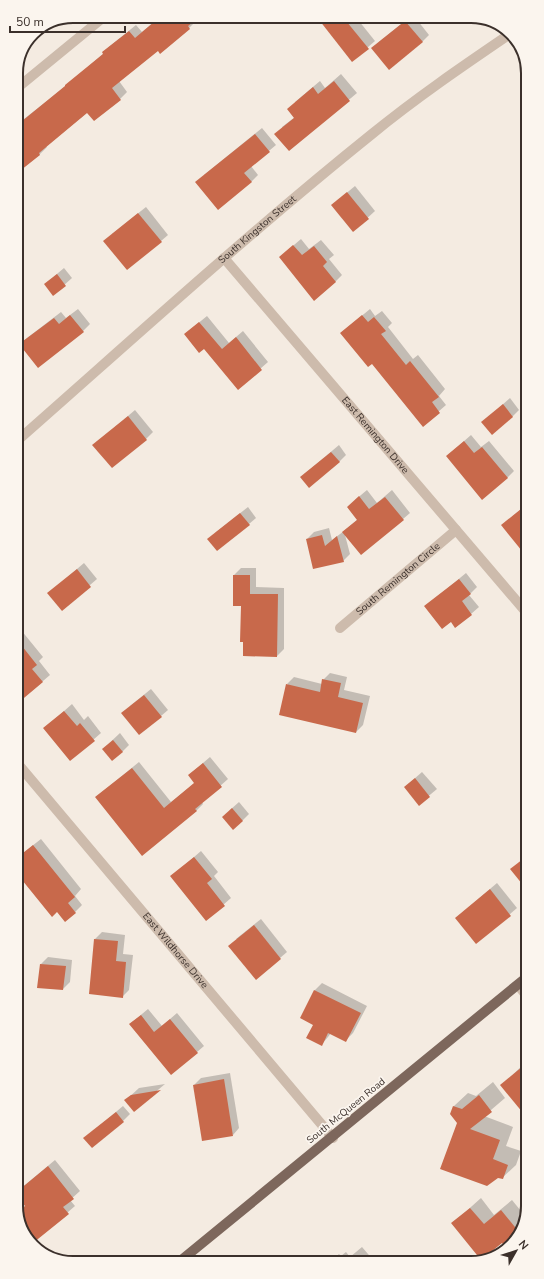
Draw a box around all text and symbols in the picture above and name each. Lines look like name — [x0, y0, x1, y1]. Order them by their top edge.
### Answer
scale bar — [10, 8, 125, 34]
text: 50 m — [16, 14, 44, 30]
street label: South Kingston Street — [215, 192, 300, 267]
street label: East Remington Drive — [338, 394, 412, 477]
street label: South Remington Circle — [353, 539, 443, 619]
street label: East Wildhorse Drive — [139, 910, 211, 992]
street label: South McQueen Road — [304, 1075, 388, 1147]
north arrow — [496, 1231, 536, 1271]
text: N — [515, 1237, 532, 1253]

